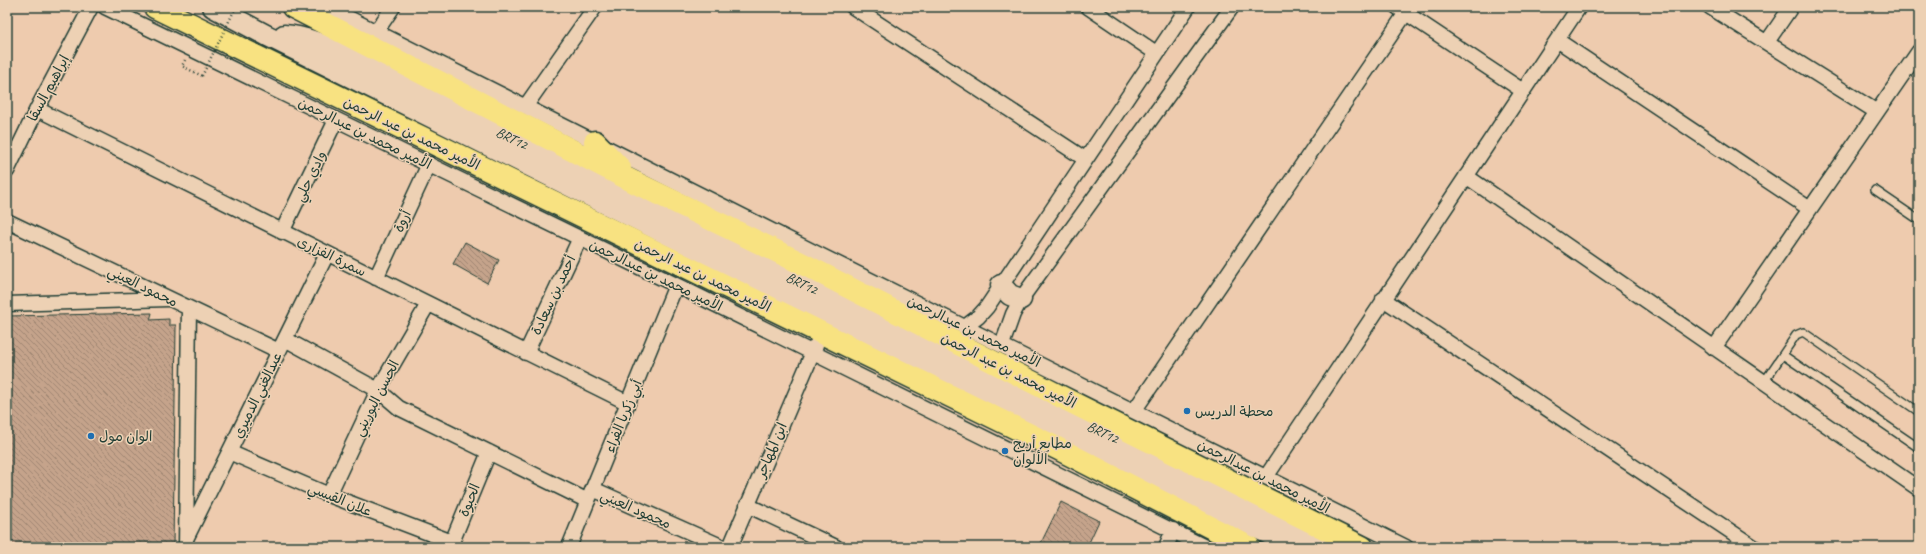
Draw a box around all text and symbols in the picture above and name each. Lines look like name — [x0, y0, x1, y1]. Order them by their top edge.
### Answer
street label: إبراهيم السقا — [24, 52, 75, 125]
street label: الأمير محمد بن عبد الرحمن — [341, 92, 483, 174]
street label: الأمير محمد بن عبدالرحمن — [295, 93, 435, 173]
street label: BRT12 — [493, 124, 532, 154]
street label: وادي حلي — [291, 148, 334, 206]
street label: أروة — [390, 207, 415, 235]
street label: سمرة الفزارى — [295, 232, 369, 280]
street label: الأمير محمد بن عبد الرحمن — [632, 234, 774, 316]
street label: الأمير محمد بن عبدالرحمن — [586, 235, 726, 315]
street label: أحمد بن سعادة — [528, 252, 580, 338]
street label: محمود العيني — [103, 262, 180, 314]
street label: BRT12 — [783, 269, 822, 299]
street label: الأمير محمد بن عبدالرحمن — [904, 291, 1044, 371]
street label: الأمير محمد بن عبد الرحمن — [938, 328, 1080, 412]
street label: عبدالغني الدميري — [229, 349, 289, 443]
street label: الحسن البوريني — [350, 357, 406, 441]
street label: أبي زكريا الفراء — [601, 377, 650, 456]
place label: محطة الدريس — [1195, 403, 1273, 420]
marker: محطة الدريس — [1182, 406, 1192, 416]
street label: BRT12 — [1084, 418, 1123, 448]
street label: ابن المهاجر — [752, 420, 791, 481]
place label: الوان مول — [99, 428, 152, 445]
marker: الوان مول — [86, 431, 96, 441]
place label: مطابع أريج الألوان — [1013, 435, 1072, 468]
street label: الأمير محمد بن عبدالرحمن — [1195, 435, 1333, 517]
marker: مطابع أريج الألوان — [1000, 446, 1010, 456]
street label: علان القيسي — [304, 479, 374, 524]
street label: الحبوة — [455, 481, 484, 519]
street label: محمود العيني — [596, 486, 674, 536]

